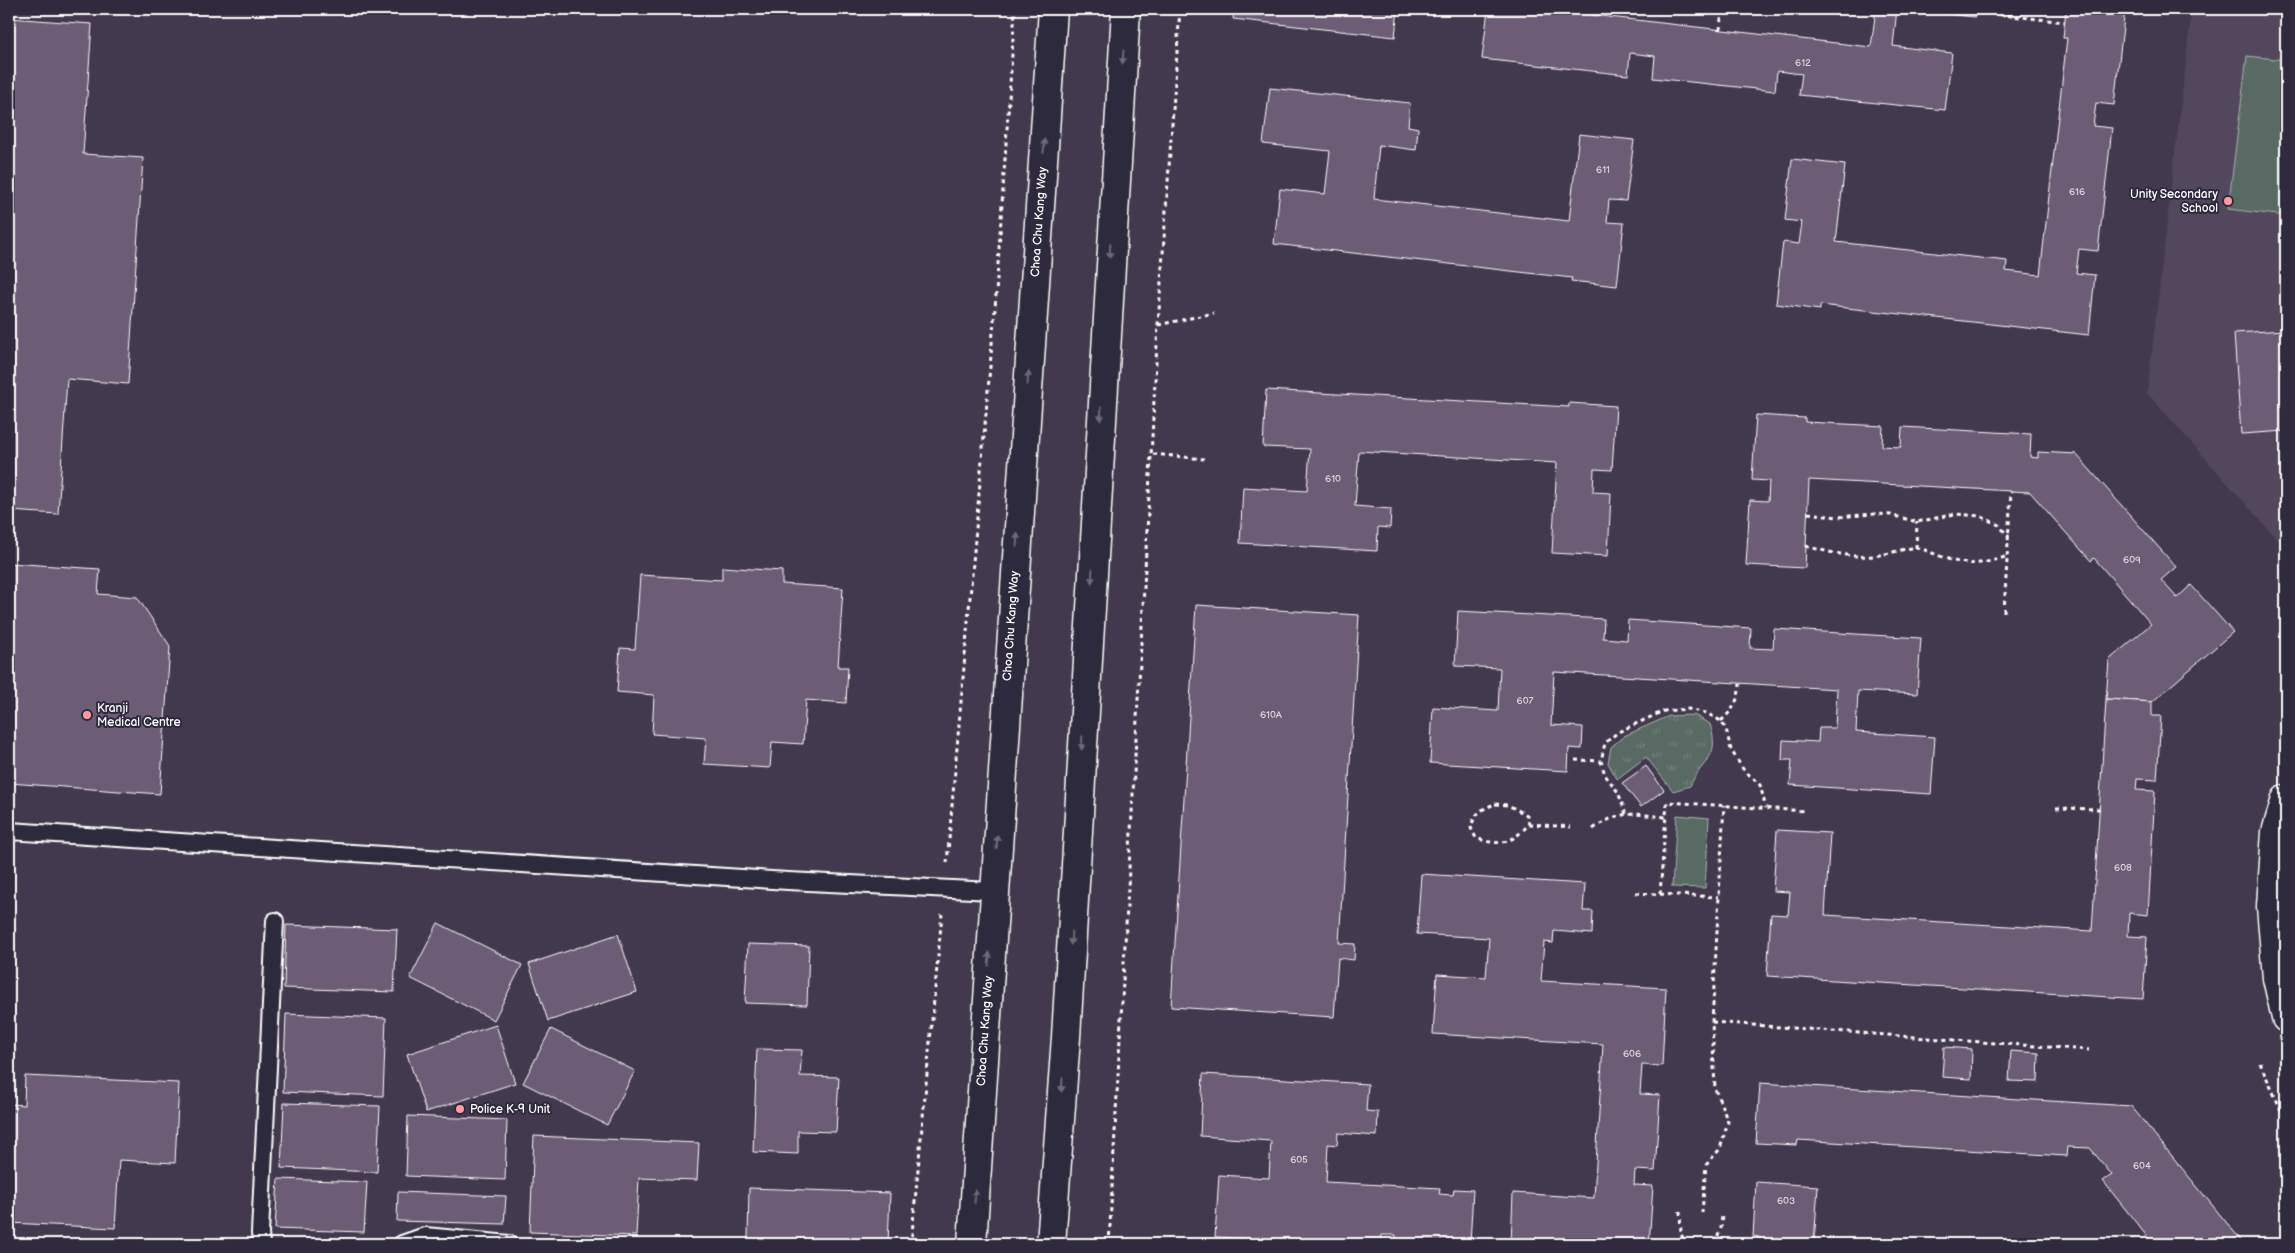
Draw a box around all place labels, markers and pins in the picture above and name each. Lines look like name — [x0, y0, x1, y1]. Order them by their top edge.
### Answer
place label: Unity Secondary School — [2130, 187, 2219, 216]
marker: Unity Secondary School — [2222, 195, 2234, 207]
place label: Kranji Medical Centre — [97, 701, 181, 730]
marker: Kranji Medical Centre — [81, 709, 93, 721]
place label: Police K-9 Unit — [470, 1102, 551, 1117]
marker: Police K-9 Unit — [454, 1103, 466, 1115]

